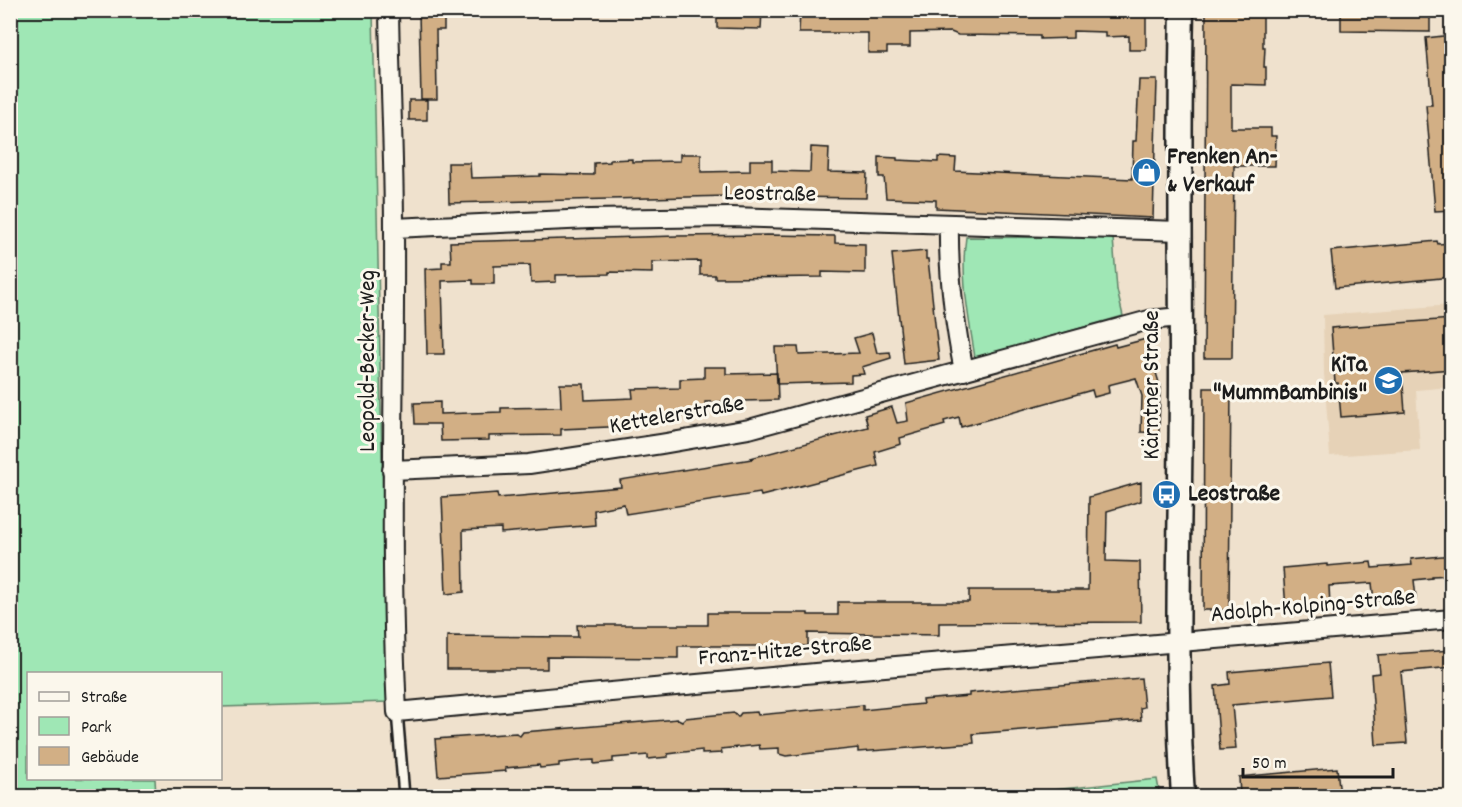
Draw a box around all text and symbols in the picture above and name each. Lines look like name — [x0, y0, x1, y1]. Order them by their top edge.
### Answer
place label: Frenken An- & Verkauf — [1167, 141, 1278, 203]
shop icon: Frenken An- & Verkauf — [1130, 156, 1162, 188]
street label: Leostraße — [724, 177, 816, 213]
street label: Leopold-Becker-Weg — [352, 270, 386, 452]
street label: Kärntner Straße — [1136, 310, 1170, 460]
place label: KiTa "MummBambinis" — [1213, 349, 1368, 411]
school or university icon: KiTa "MummBambinis" — [1372, 364, 1404, 396]
street label: Kettelerstraße — [607, 387, 747, 445]
place label: Leostraße — [1188, 478, 1281, 512]
bus stop icon: Leostraße — [1151, 479, 1183, 511]
street label: Adolph-Kolping-Straße — [1209, 581, 1417, 633]
street label: Franz-Hitze-Straße — [697, 627, 873, 677]
legend — [27, 672, 222, 780]
text: Straße — [81, 686, 127, 711]
text: Park — [81, 716, 112, 741]
scale bar — [1243, 741, 1393, 779]
text: Gebäude — [81, 746, 139, 771]
text: 50 m — [1252, 752, 1287, 777]

